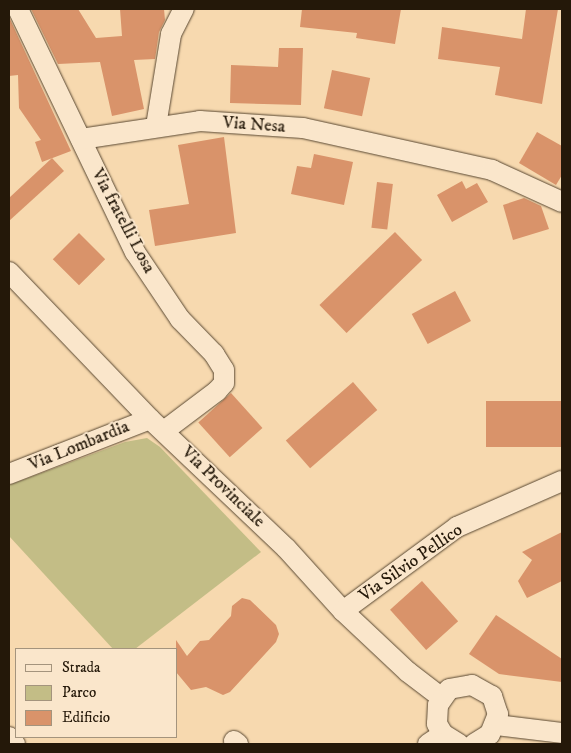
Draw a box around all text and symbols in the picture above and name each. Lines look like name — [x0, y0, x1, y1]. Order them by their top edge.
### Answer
street label: Via Nesa — [222, 112, 286, 138]
street label: Via fratelli Losa — [86, 165, 160, 277]
street label: Via Lombardia — [26, 416, 132, 476]
street label: Via Provinciale — [177, 442, 269, 532]
street label: Via Silvio Pellico — [355, 519, 467, 607]
legend — [15, 648, 178, 738]
text: Strada — [62, 658, 100, 677]
text: Parco — [62, 683, 96, 702]
text: Edificio — [62, 708, 110, 727]

